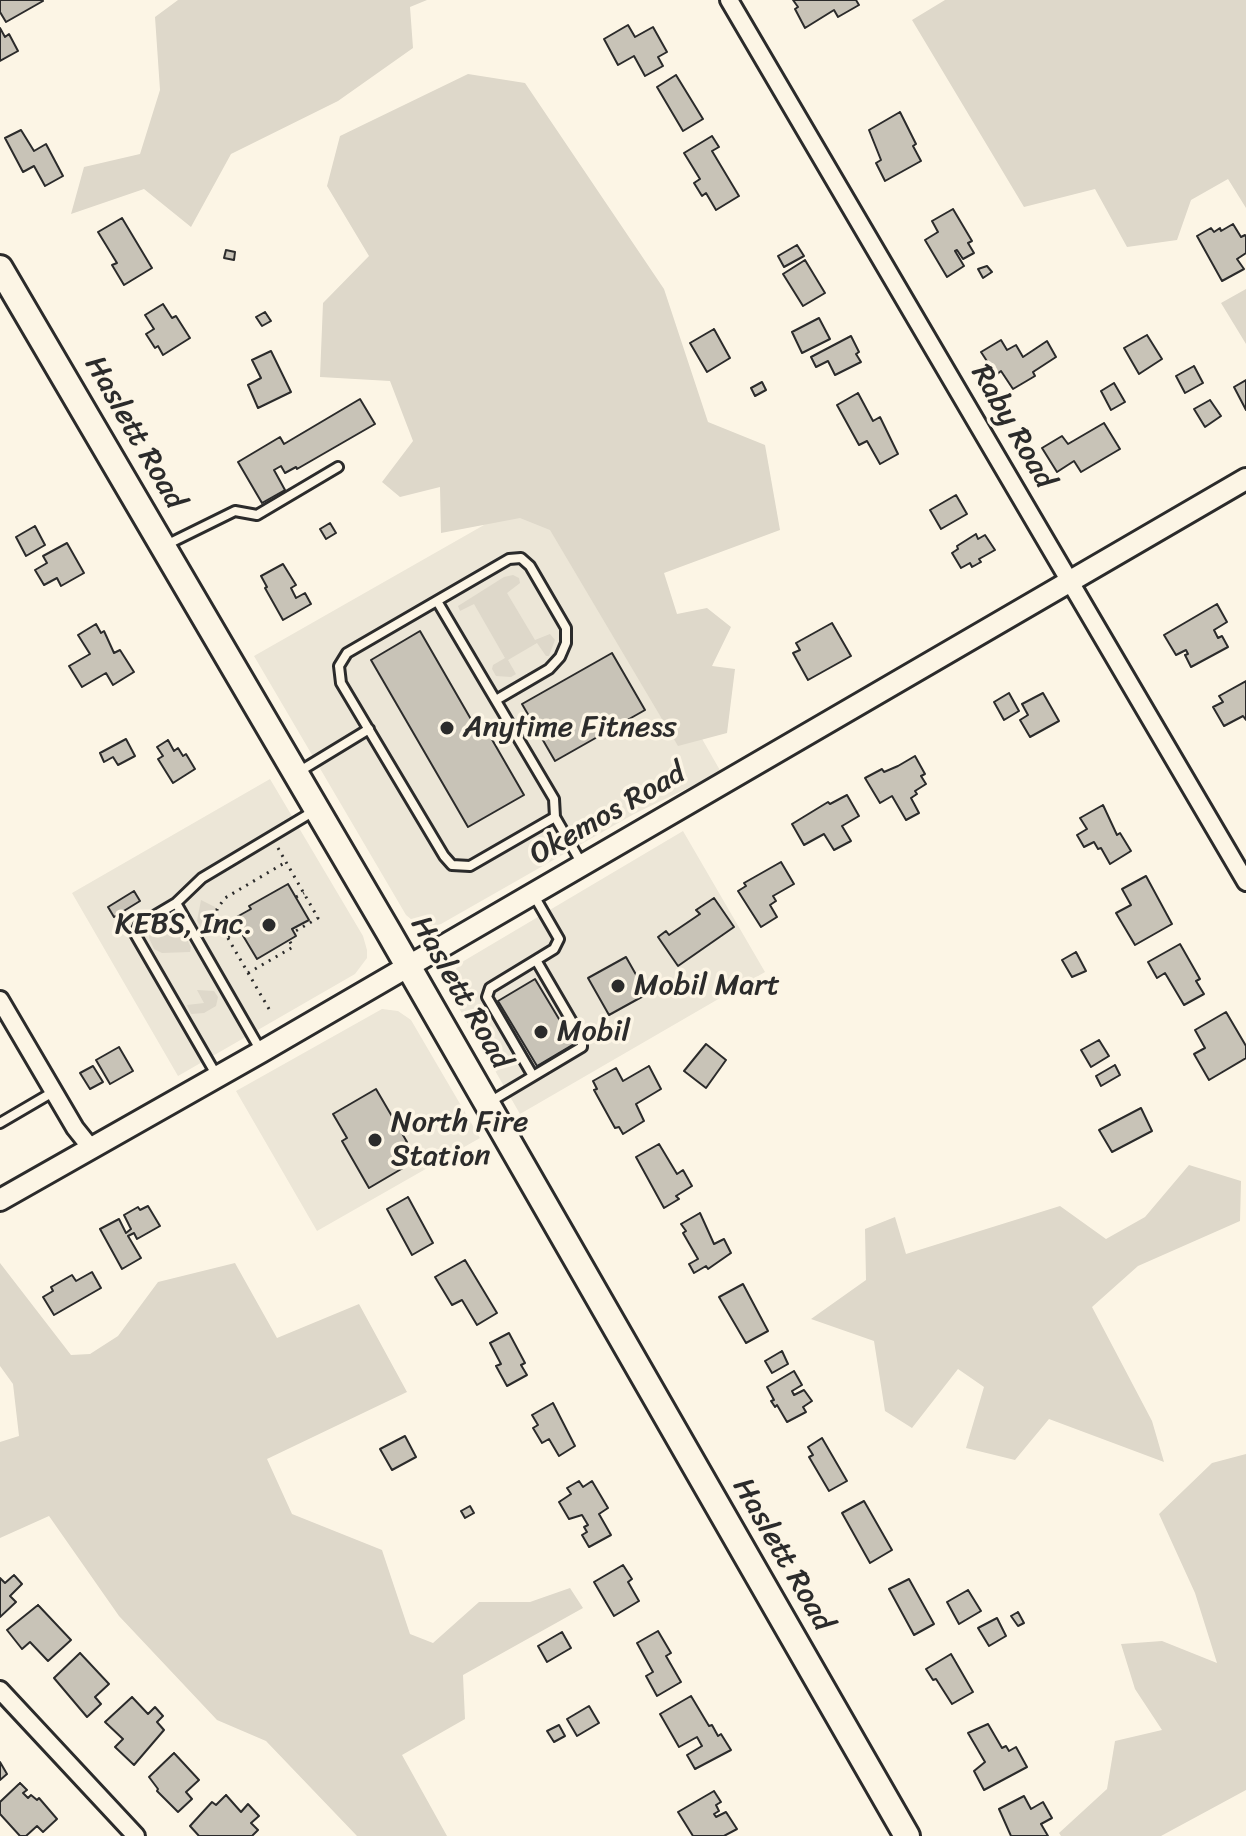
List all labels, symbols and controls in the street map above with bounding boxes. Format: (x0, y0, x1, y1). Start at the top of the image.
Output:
street label: Haslett Road (76, 350, 192, 516)
street label: Raby Road (962, 358, 1062, 496)
place label: Anytime Fitness (463, 710, 676, 746)
marker: Anytime Fitness (438, 719, 456, 737)
street label: Okemos Road (524, 756, 692, 874)
place label: KEBS, Inc. (115, 907, 253, 943)
street label: Haslett Road (402, 910, 518, 1076)
marker: KEBS, Inc. (260, 916, 278, 934)
place label: Mobil Mart (634, 968, 780, 1004)
marker: Mobil Mart (609, 977, 627, 995)
place label: Mobil (557, 1014, 630, 1050)
marker: Mobil (532, 1023, 550, 1041)
place label: North Fire Station (391, 1105, 528, 1176)
marker: North Fire Station (366, 1131, 384, 1149)
street label: Haslett Road (724, 1472, 840, 1638)

